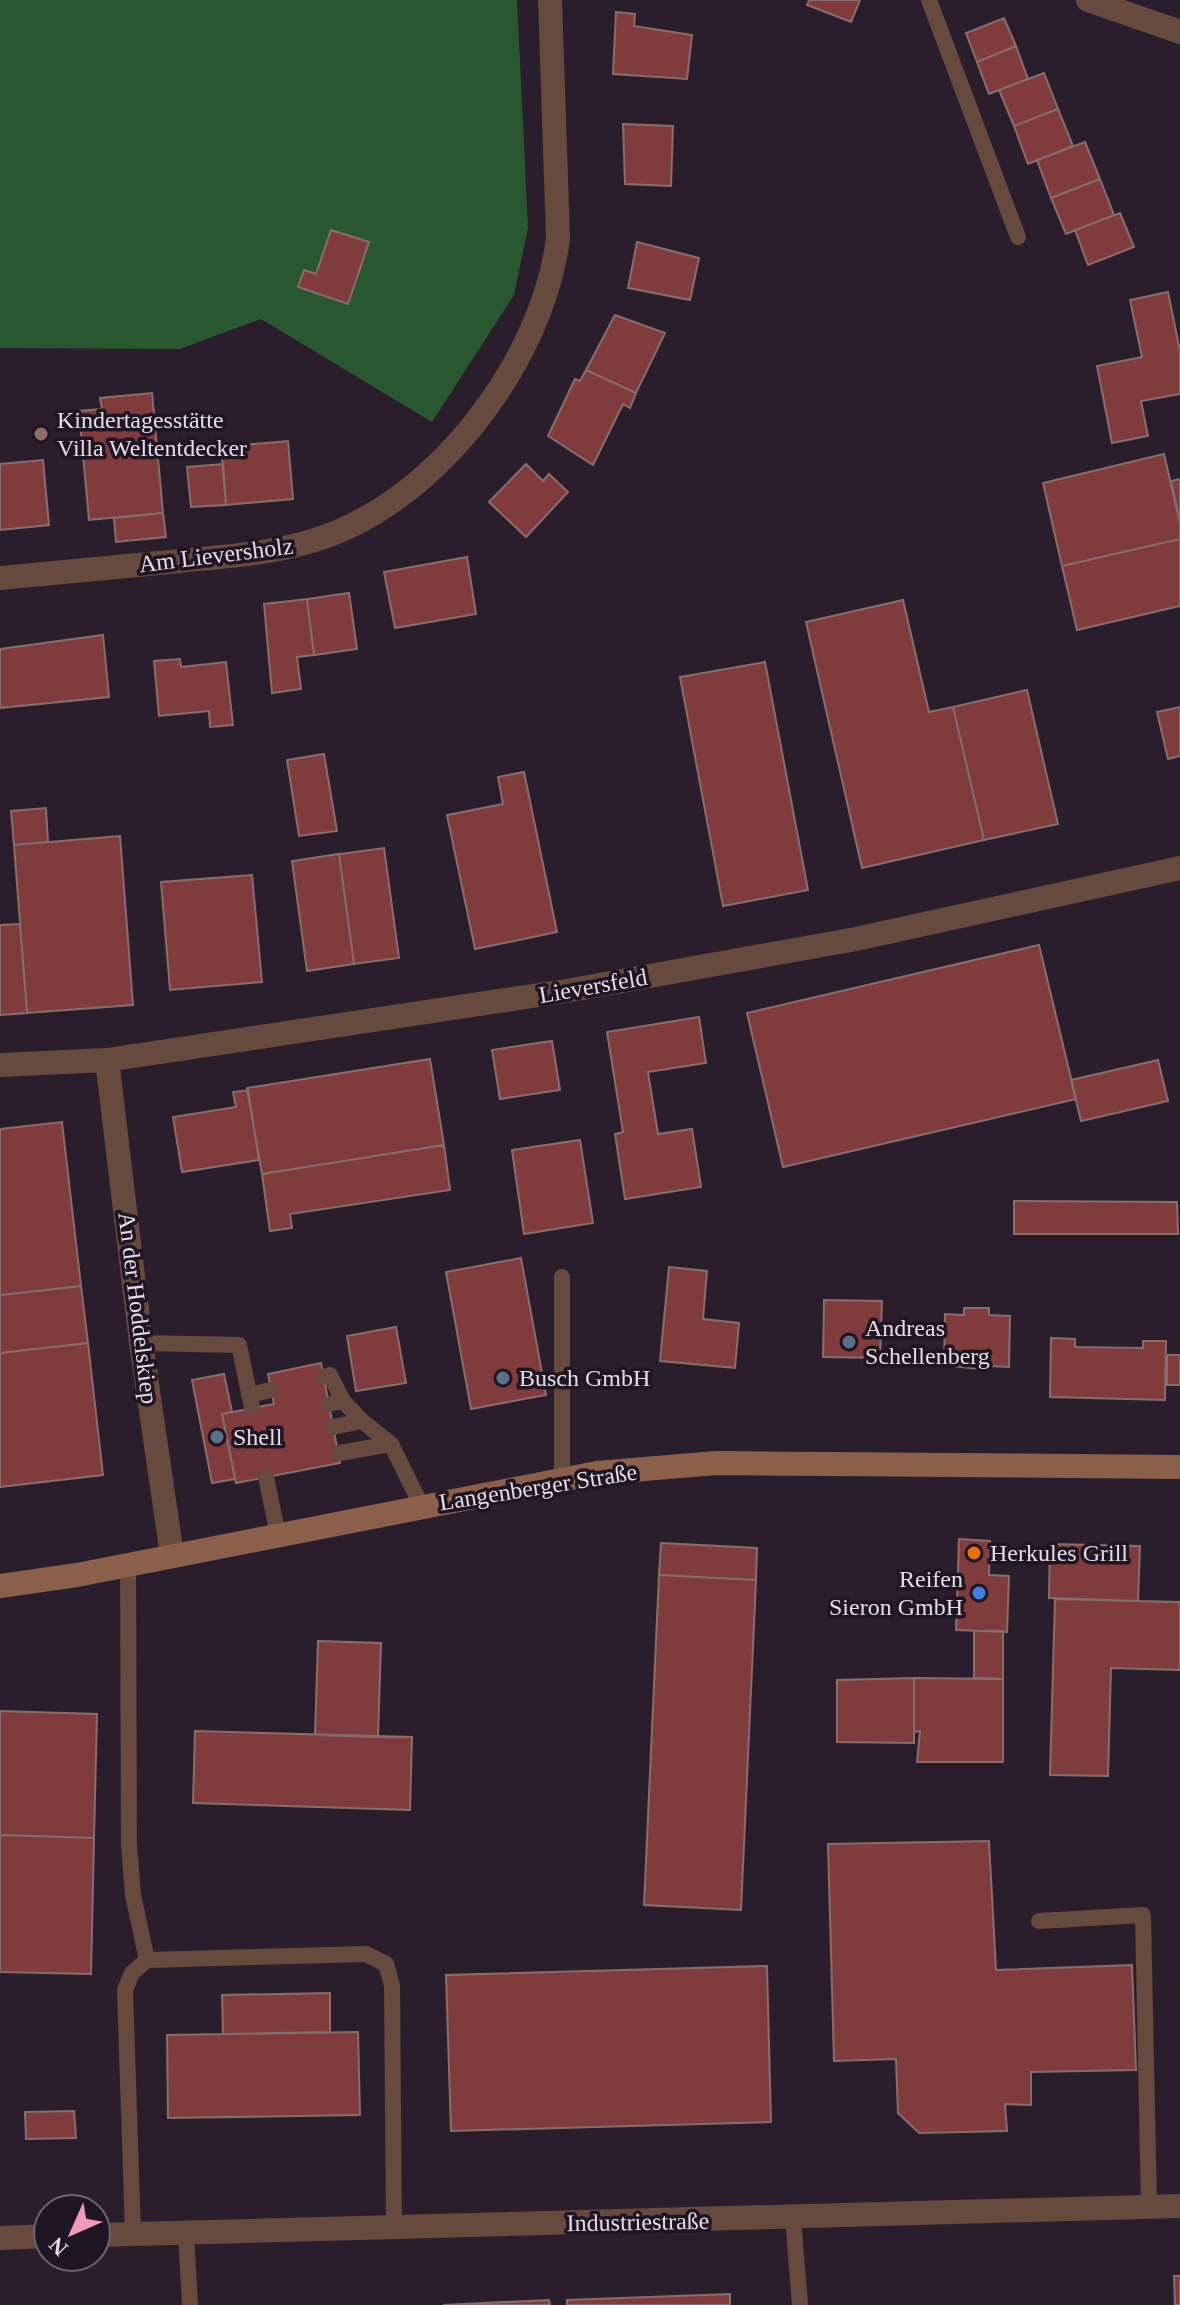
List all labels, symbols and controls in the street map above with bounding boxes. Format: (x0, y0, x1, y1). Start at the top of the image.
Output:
place label: Kindertagesstätte Villa Weltentdecker (57, 407, 247, 461)
marker: Kindertagesstätte Villa Weltentdecker (32, 425, 50, 443)
street label: Am Lieversholz (137, 533, 295, 577)
street label: Lieversfeld (537, 964, 649, 1008)
street label: An der Hoddelskiep (113, 1210, 163, 1406)
place label: Andreas Schellenberg (865, 1315, 990, 1369)
marker: Andreas Schellenberg (840, 1333, 858, 1351)
place label: Busch GmbH (519, 1365, 650, 1391)
marker: Busch GmbH (494, 1369, 512, 1387)
place label: Shell (233, 1424, 283, 1450)
marker: Shell (208, 1428, 226, 1446)
street label: Langenberger Straße (437, 1459, 639, 1515)
place label: Herkules Grill (990, 1540, 1128, 1566)
marker: Herkules Grill (965, 1544, 983, 1562)
place label: Reifen Sieron GmbH (829, 1566, 963, 1620)
marker: Reifen Sieron GmbH (970, 1584, 988, 1602)
north arrow (32, 2193, 112, 2273)
street label: Industriestraße (566, 2208, 710, 2236)
text: N (44, 2232, 73, 2261)

